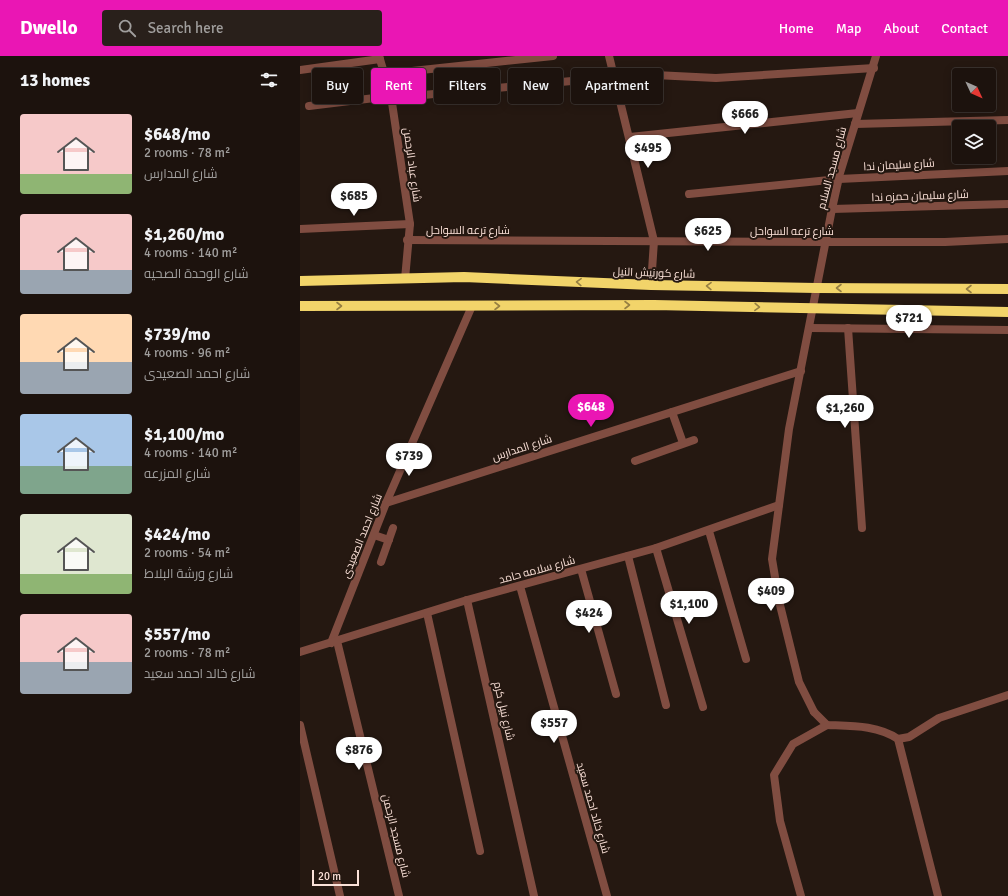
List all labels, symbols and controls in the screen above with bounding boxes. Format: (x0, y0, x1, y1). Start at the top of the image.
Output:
search box (102, 10, 382, 46)
text: Dwello (20, 16, 78, 40)
icon: search (116, 17, 138, 39)
text: Search here (148, 19, 223, 37)
text: Home (779, 20, 814, 37)
text: Map (836, 20, 861, 37)
text: About (883, 20, 919, 37)
text: Contact (941, 20, 988, 37)
chip: Buy (312, 68, 363, 104)
chip: Rent (371, 68, 426, 104)
chip: Filters (434, 68, 500, 104)
chip: New (508, 68, 563, 104)
chip: Apartment (571, 68, 663, 104)
north arrow (952, 68, 996, 112)
map controls (952, 68, 996, 164)
icon: filters (258, 69, 280, 91)
text: 13 homes (20, 70, 90, 91)
pin: $666 (721, 101, 769, 135)
text: $666 (731, 106, 759, 122)
button: layers (952, 120, 996, 164)
text: $648/mo (144, 124, 210, 145)
street label: شارع مسجد السلام (815, 125, 850, 211)
street label: شارع عباد الرحمن (399, 127, 424, 203)
icon: home (52, 130, 100, 178)
pin: $495 (624, 135, 672, 169)
text: $495 (634, 140, 662, 156)
text: 2 rooms · 78 m² (144, 145, 230, 161)
street label: شارع سليمان ندا (863, 157, 935, 174)
text: شارع المدارس (144, 166, 218, 182)
pin: $685 (330, 183, 378, 217)
text: $685 (340, 188, 368, 204)
street label: شارع سليمان حمزه ندا (871, 188, 969, 205)
pin: $625 (684, 218, 732, 252)
text: $625 (694, 223, 722, 239)
text: $1,260/mo (144, 224, 224, 245)
street label: شارع ترعه السواحل (426, 224, 510, 238)
street label: شارع ترعه السواحل (750, 225, 834, 239)
icon: home (52, 230, 100, 278)
text: 4 rooms · 140 m² (144, 245, 237, 261)
street label: شارع كورنيش النيل (613, 265, 695, 282)
text: شارع الوحدة الصحيه (144, 266, 249, 282)
one-way arrow (576, 278, 582, 287)
one-way arrow (706, 282, 712, 290)
one-way arrow (836, 284, 842, 292)
one-way arrow (966, 285, 972, 293)
one-way arrow (624, 301, 630, 309)
one-way arrow (336, 302, 342, 310)
one-way arrow (494, 302, 500, 310)
one-way arrow (754, 303, 760, 312)
pin: $721 (885, 305, 933, 339)
text: $721 (895, 310, 923, 326)
text: $739/mo (144, 324, 210, 345)
icon: home (52, 330, 100, 378)
text: 4 rooms · 96 m² (144, 345, 230, 361)
text: شارع احمد الصعيدى (144, 366, 250, 382)
pin: $648 (567, 394, 615, 428)
pin: $1,260 (812, 395, 878, 429)
text: $648 (577, 399, 605, 415)
text: $1,260 (826, 400, 864, 416)
text: $1,100/mo (144, 424, 224, 445)
icon: home (52, 430, 100, 478)
street label: شارع المدارس (490, 432, 554, 465)
pin: $739 (385, 443, 433, 477)
text: 4 rooms · 140 m² (144, 445, 237, 461)
text: $739 (395, 448, 423, 464)
text: شارع المزرعه (144, 466, 210, 482)
street label: شارع احمد الصعيدى (339, 492, 386, 580)
text: $424/mo (144, 524, 210, 545)
icon: home (52, 530, 100, 578)
text: 2 rooms · 54 m² (144, 545, 230, 561)
street label: شارع سلامه حامد (497, 554, 577, 587)
text: شارع ورشة البلاط (144, 566, 233, 582)
pin: $409 (747, 578, 795, 612)
text: $409 (757, 583, 785, 599)
pin: $1,100 (656, 591, 722, 625)
text: $1,100 (670, 596, 708, 612)
pin: $424 (565, 600, 613, 634)
text: $424 (575, 605, 603, 621)
text: $557/mo (144, 624, 210, 645)
icon: home (52, 630, 100, 678)
text: 2 rooms · 78 m² (144, 645, 230, 661)
text: شارع خالد احمد سعيد (144, 666, 256, 682)
street label: شارع نبيل كرم (490, 680, 517, 742)
pin: $557 (530, 710, 578, 744)
text: $557 (540, 715, 568, 731)
pin: $876 (335, 737, 383, 771)
text: $876 (345, 742, 373, 758)
street label: شارع خالد احمد سعيد (573, 761, 612, 855)
street label: شارع مسجد الرحمن (378, 793, 413, 879)
scale bar (312, 868, 359, 887)
text: 20 m (318, 870, 341, 883)

